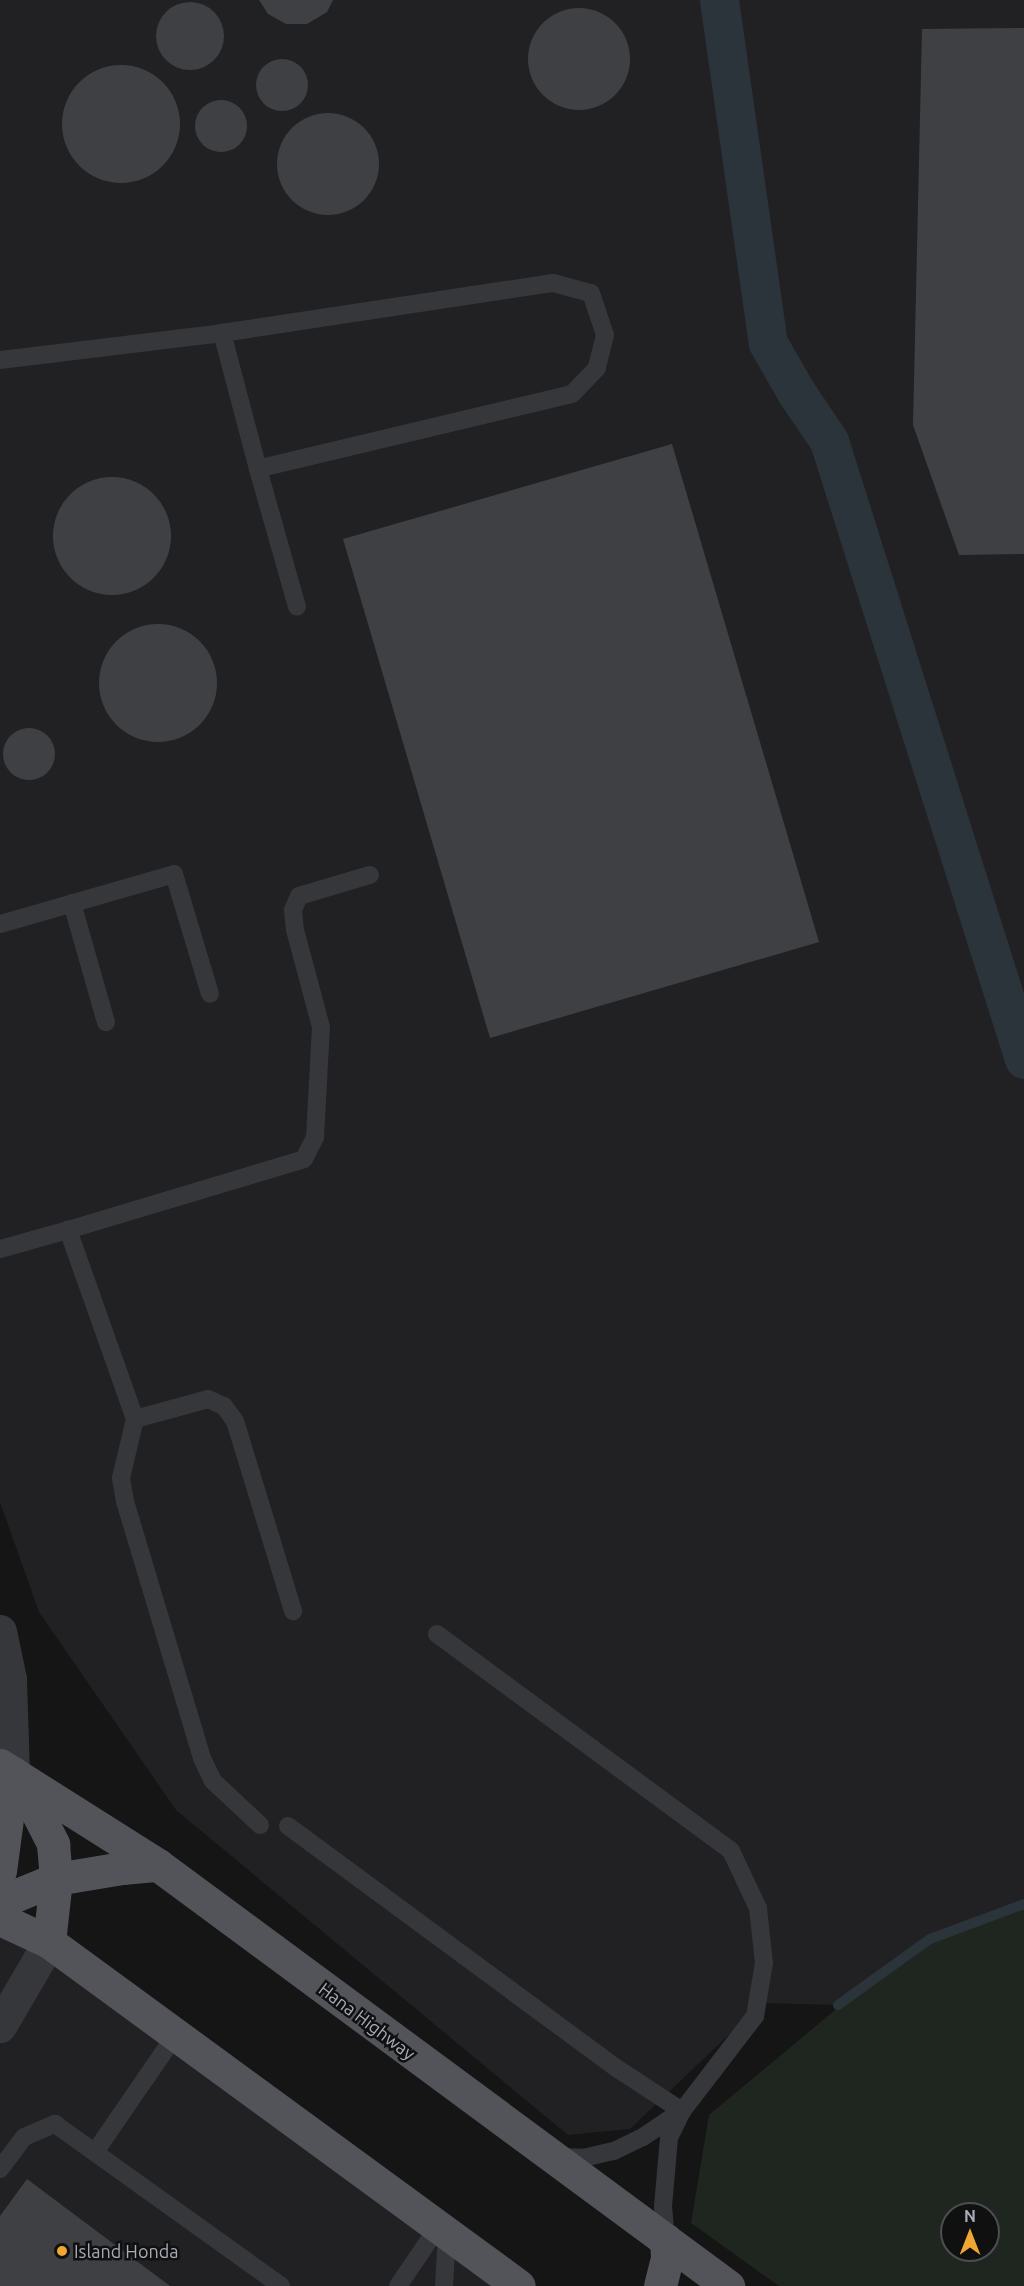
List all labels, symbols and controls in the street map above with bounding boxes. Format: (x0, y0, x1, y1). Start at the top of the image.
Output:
street label: Hana Highway (315, 1978, 419, 2064)
north arrow (940, 2202, 1000, 2262)
text: N (964, 2207, 976, 2225)
place label: Island Honda (74, 2240, 178, 2262)
marker: Island Honda (55, 2244, 69, 2258)

